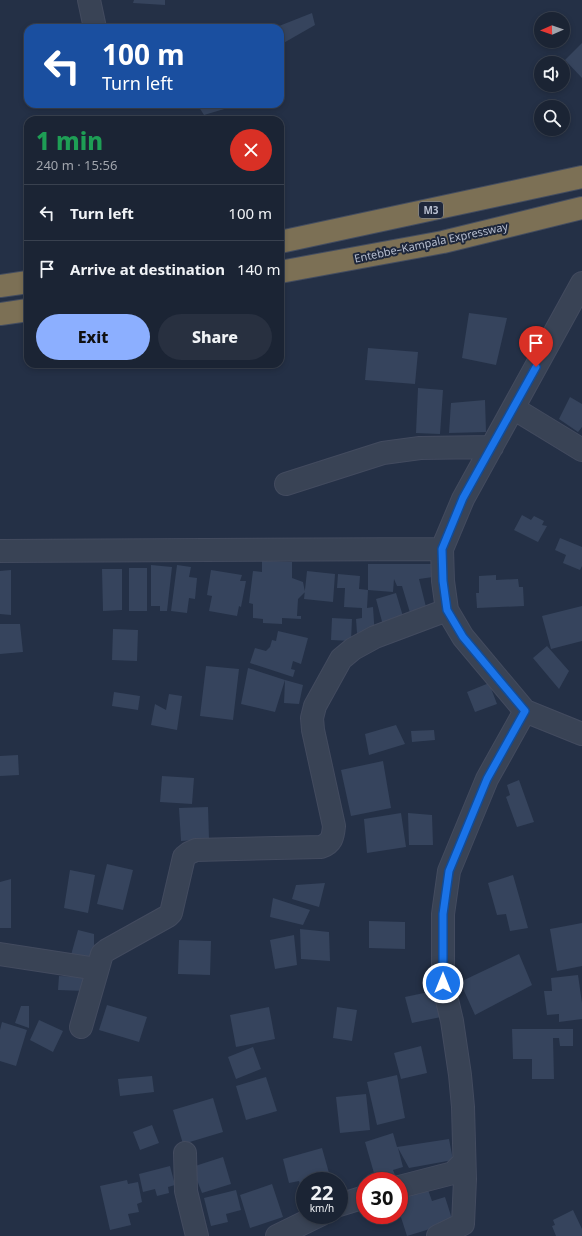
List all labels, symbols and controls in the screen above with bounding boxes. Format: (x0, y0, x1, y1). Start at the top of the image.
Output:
north arrow (534, 12, 570, 48)
map controls (534, 12, 570, 136)
text: 100 m (102, 35, 185, 73)
icon: left (36, 40, 88, 92)
button: sound (534, 56, 570, 92)
text: Turn left (102, 71, 173, 95)
button: search (534, 100, 570, 136)
text: 1 min (36, 124, 103, 157)
button: close (230, 129, 272, 171)
text: 240 m · 15:56 (36, 156, 117, 174)
icon: left (36, 202, 58, 224)
road number: M3 (419, 202, 443, 218)
text: Turn left (70, 203, 134, 223)
text: 100 m (228, 203, 272, 223)
street label: Entebbe–Kampala Expressway (353, 218, 510, 266)
icon: arrive (36, 258, 58, 280)
text: Arrive at destination (70, 259, 225, 279)
text: 140 m (237, 259, 281, 279)
button: Exit (36, 314, 150, 360)
button: Share (158, 314, 272, 360)
pin (519, 326, 553, 367)
icon: arrive (525, 332, 547, 354)
position arrow (422, 962, 464, 1004)
speed limit sign: 30 (356, 1172, 408, 1224)
text: 22 (311, 1179, 333, 1206)
text: km/h (310, 1201, 334, 1215)

